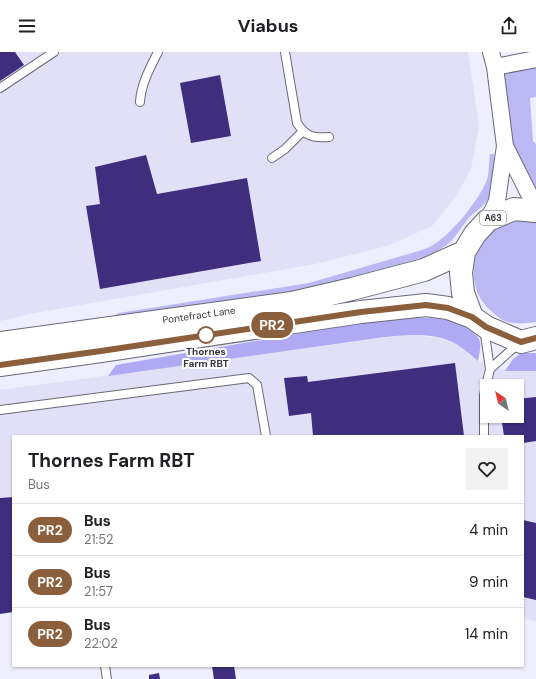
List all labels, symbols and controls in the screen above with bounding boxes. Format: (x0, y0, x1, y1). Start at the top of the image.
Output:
text: Viabus (238, 14, 298, 38)
icon: menu (16, 15, 38, 37)
icon: share (498, 15, 520, 37)
road number: A63 (480, 211, 506, 225)
street label: Pontefract Lane (162, 303, 237, 327)
line badge: PR2 (249, 312, 295, 338)
text: PR2 (259, 316, 285, 334)
marker: Thornes Farm RBT (197, 326, 215, 344)
place label: Thornes Farm RBT (183, 345, 229, 370)
north arrow (480, 379, 524, 423)
map controls (480, 379, 524, 423)
text: Thornes Farm RBT (28, 448, 195, 473)
button: heart (466, 448, 508, 490)
text: Bus (28, 476, 50, 493)
text: Bus (84, 511, 111, 531)
text: 4 min (469, 520, 508, 540)
text: PR2 (37, 521, 63, 539)
text: 21:52 (84, 531, 113, 548)
text: Bus (84, 563, 111, 583)
text: 9 min (469, 572, 508, 592)
text: PR2 (37, 573, 63, 591)
text: 21:57 (84, 583, 113, 600)
text: Bus (84, 615, 111, 635)
text: 14 min (465, 624, 508, 644)
text: PR2 (37, 625, 63, 643)
text: 22:02 (84, 635, 118, 652)

